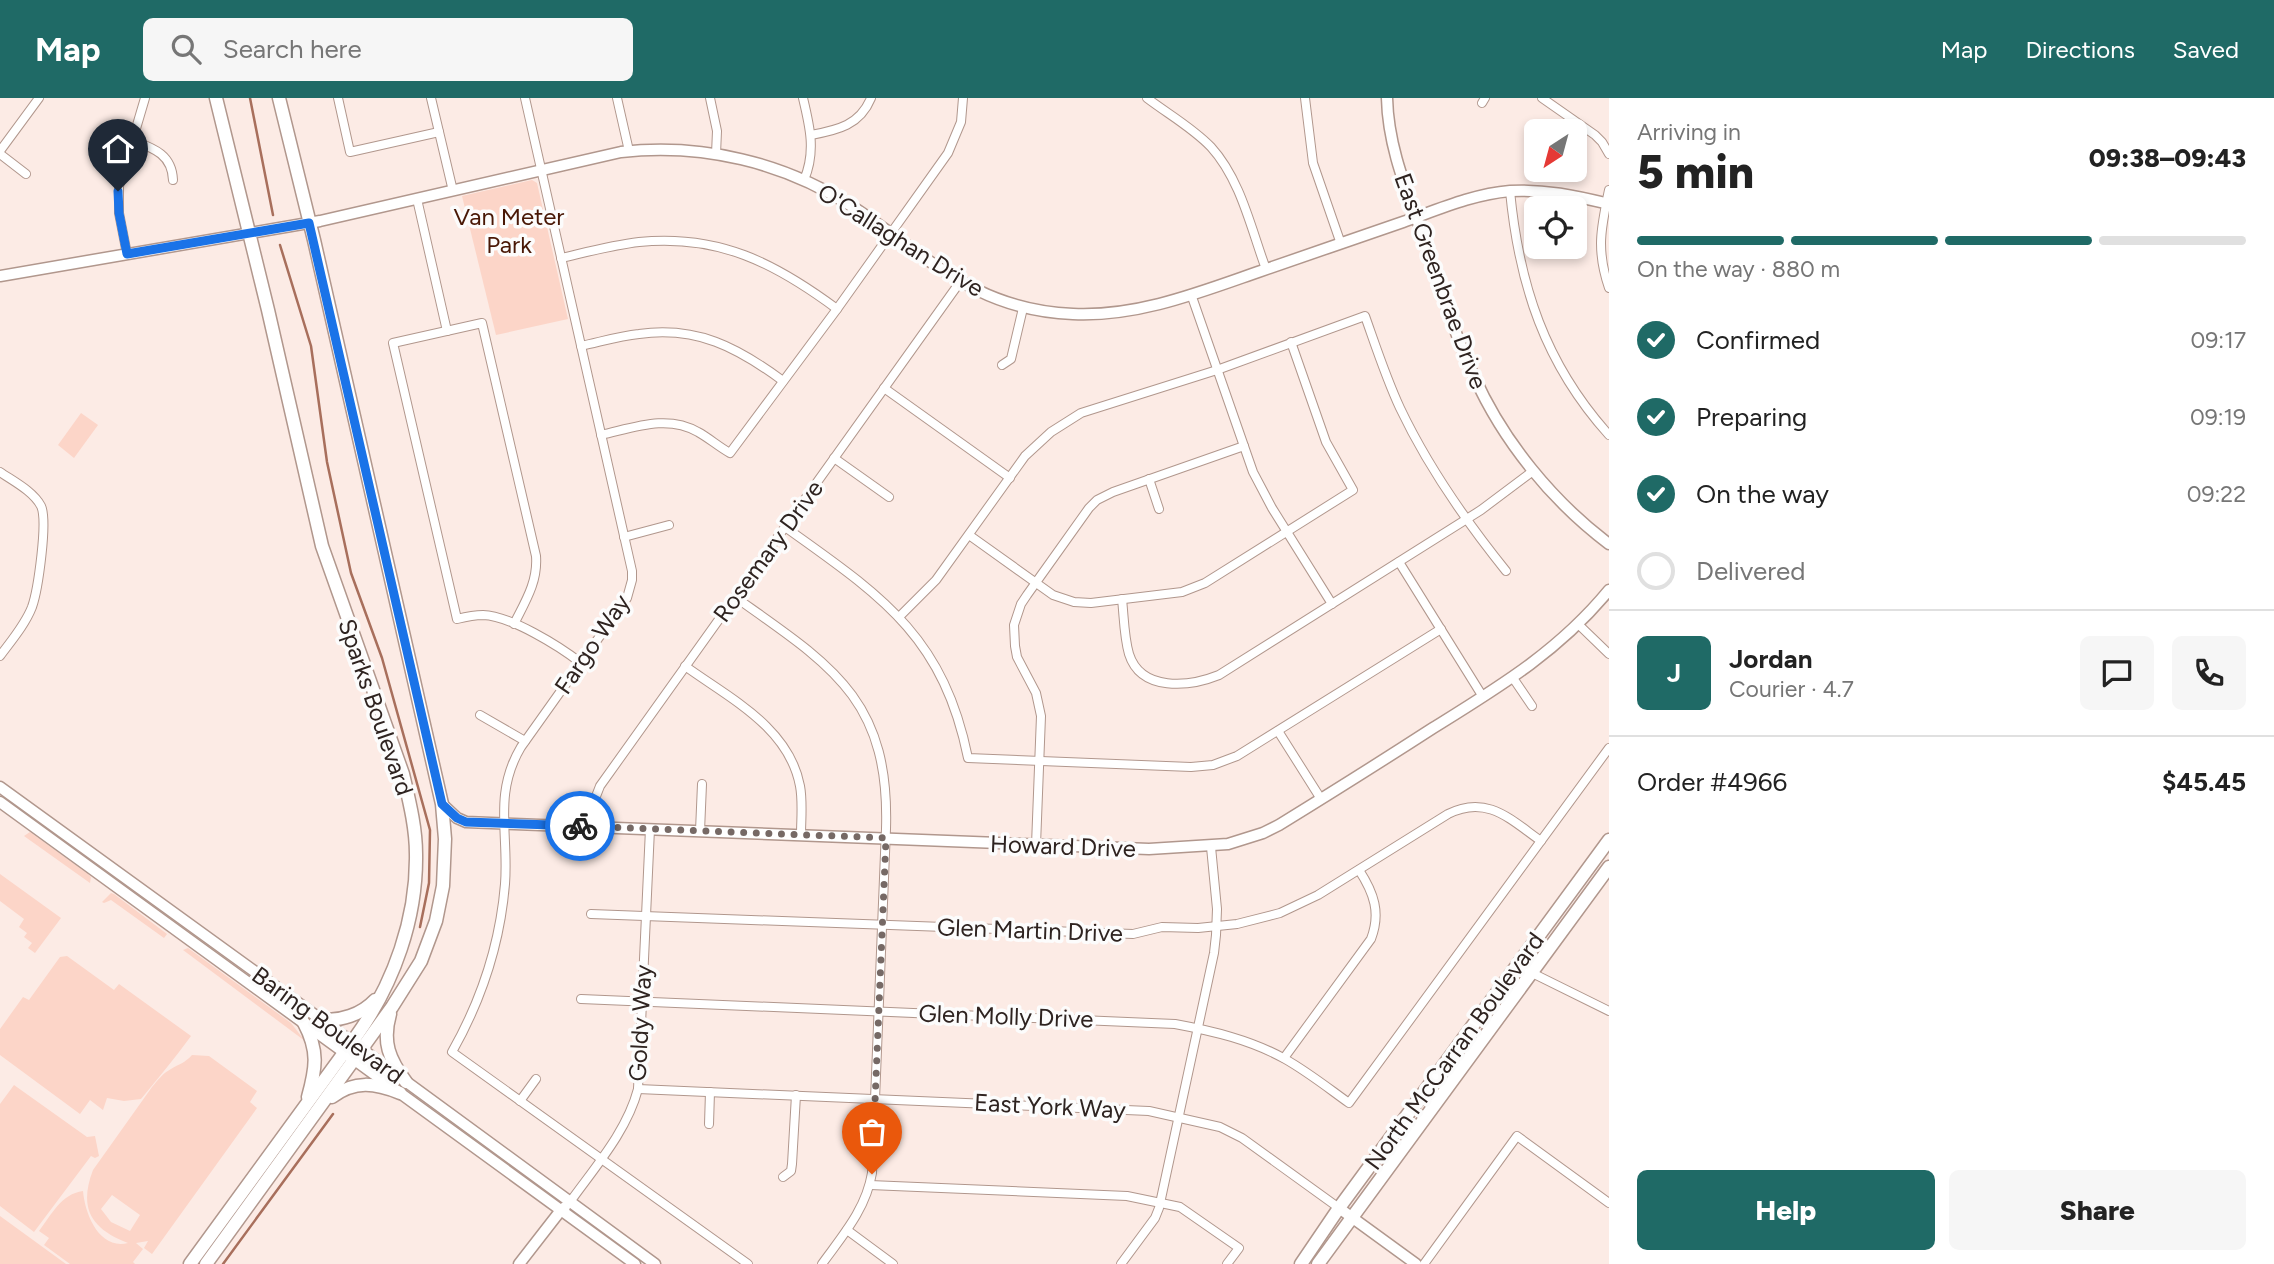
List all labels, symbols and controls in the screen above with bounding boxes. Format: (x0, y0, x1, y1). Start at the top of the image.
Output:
search box (143, 18, 633, 81)
text: Map (35, 30, 101, 69)
icon: search (167, 30, 205, 68)
text: Search here (223, 33, 362, 65)
text: Map (1941, 35, 1987, 64)
text: Directions (2025, 35, 2135, 64)
text: Saved (2173, 35, 2239, 64)
text: Arriving in (1637, 118, 1741, 146)
pin (88, 119, 148, 191)
north arrow (1524, 119, 1587, 182)
map controls (1524, 119, 1587, 259)
icon: home (99, 130, 137, 168)
text: 09:38–09:43 (2089, 142, 2246, 174)
text: 5 min (1637, 144, 1754, 200)
street label: East Greenbrae Drive (1388, 169, 1494, 393)
street label: O'Callaghan Drive (813, 177, 989, 303)
button: locate (1524, 196, 1587, 259)
park label: Van Meter Park (454, 202, 564, 259)
text: On the way · 880 m (1637, 255, 1840, 283)
icon: check (1637, 321, 1675, 359)
text: Confirmed (1696, 324, 1820, 356)
text: 09:17 (2191, 326, 2246, 354)
icon: check (1637, 398, 1675, 436)
text: Preparing (1696, 401, 1807, 433)
text: 09:19 (2190, 403, 2246, 431)
street label: Rosemary Drive (707, 474, 829, 628)
icon: check (1637, 475, 1675, 513)
text: On the way (1696, 478, 1829, 510)
text: 09:22 (2187, 480, 2246, 508)
text: Delivered (1696, 555, 1805, 587)
street label: Fargo Way (548, 588, 636, 699)
street label: Sparks Boulevard (332, 615, 420, 799)
button: chat (2080, 636, 2154, 710)
button: phone (2172, 636, 2246, 710)
text: Jordan (1729, 643, 1812, 675)
text: J (1667, 657, 1681, 689)
text: Courier · 4.7 (1729, 675, 1854, 703)
text: Order #4966 (1637, 766, 1787, 798)
text: $45.45 (2162, 766, 2246, 798)
courier (545, 791, 615, 861)
icon: bike (561, 807, 599, 845)
street label: Howard Drive (990, 829, 1136, 863)
street label: Glen Martin Drive (937, 912, 1123, 948)
street label: North McCarran Boulevard (1358, 927, 1550, 1175)
street label: Baring Boulevard (246, 960, 410, 1090)
street label: Goldy Way (622, 964, 658, 1082)
street label: Glen Molly Drive (918, 998, 1094, 1034)
street label: East York Way (973, 1088, 1127, 1124)
pin (842, 1102, 902, 1174)
icon: bag (853, 1113, 891, 1151)
button: Help (1637, 1170, 1935, 1250)
button: Share (1949, 1170, 2246, 1250)

